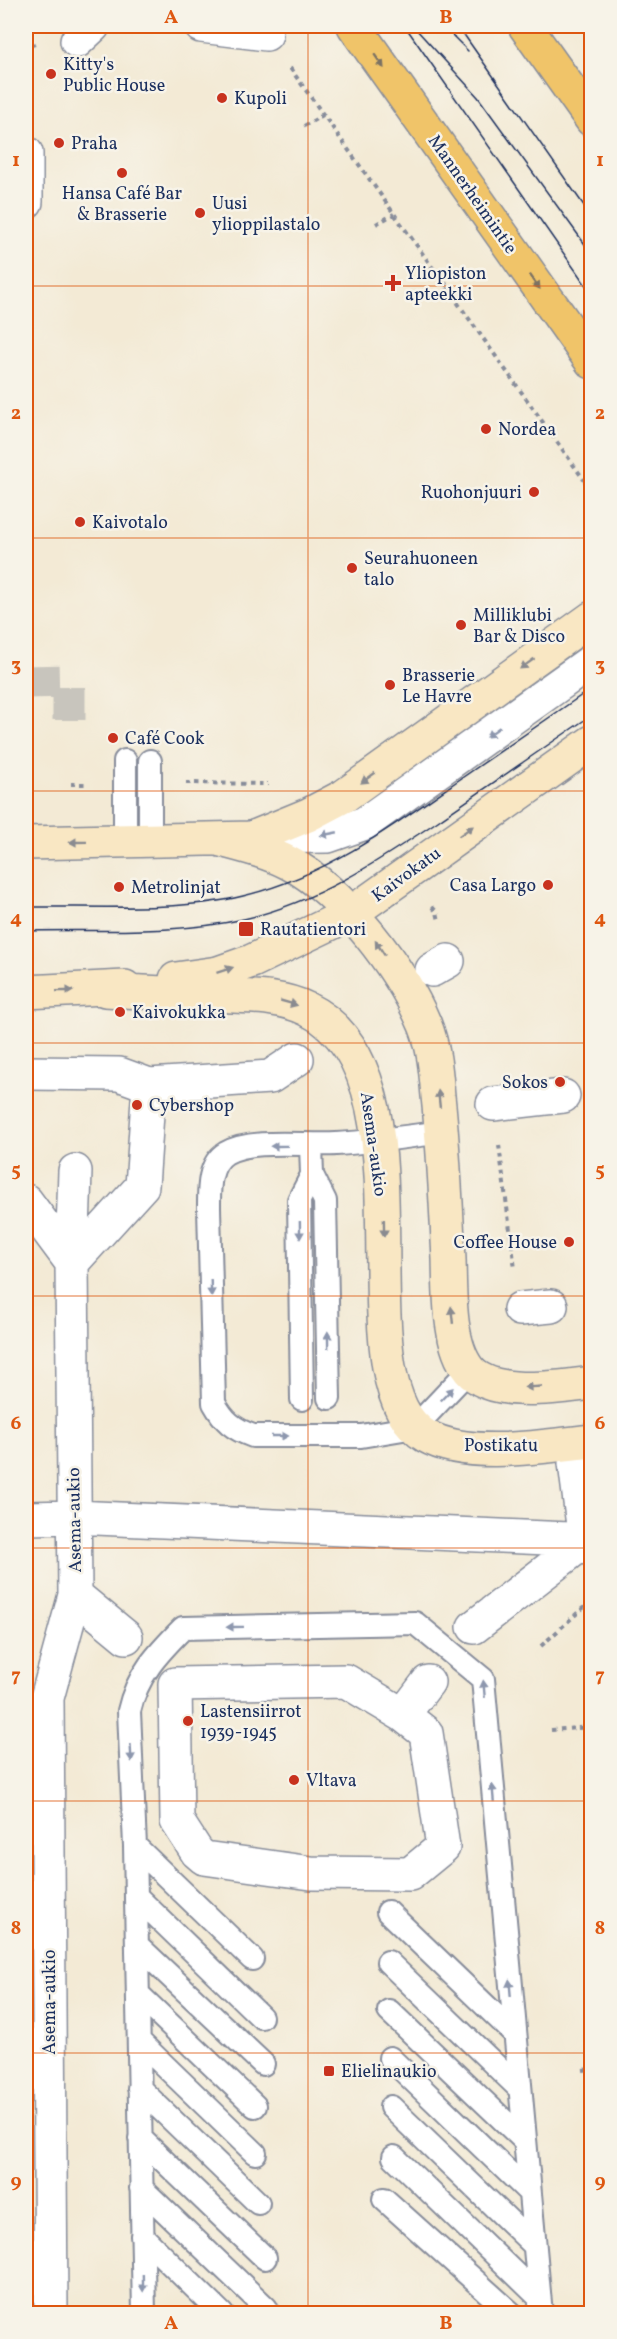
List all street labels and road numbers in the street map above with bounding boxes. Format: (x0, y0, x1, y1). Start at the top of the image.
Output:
street label: Mannerheimintie (421, 130, 522, 260)
street label: Kaivokatu (367, 842, 447, 909)
street label: Asema-aukio (353, 1090, 392, 1198)
street label: Postikatu (464, 1434, 538, 1459)
street label: Asema-aukio (62, 1467, 89, 1573)
street label: Asema-aukio (38, 1949, 63, 2055)

